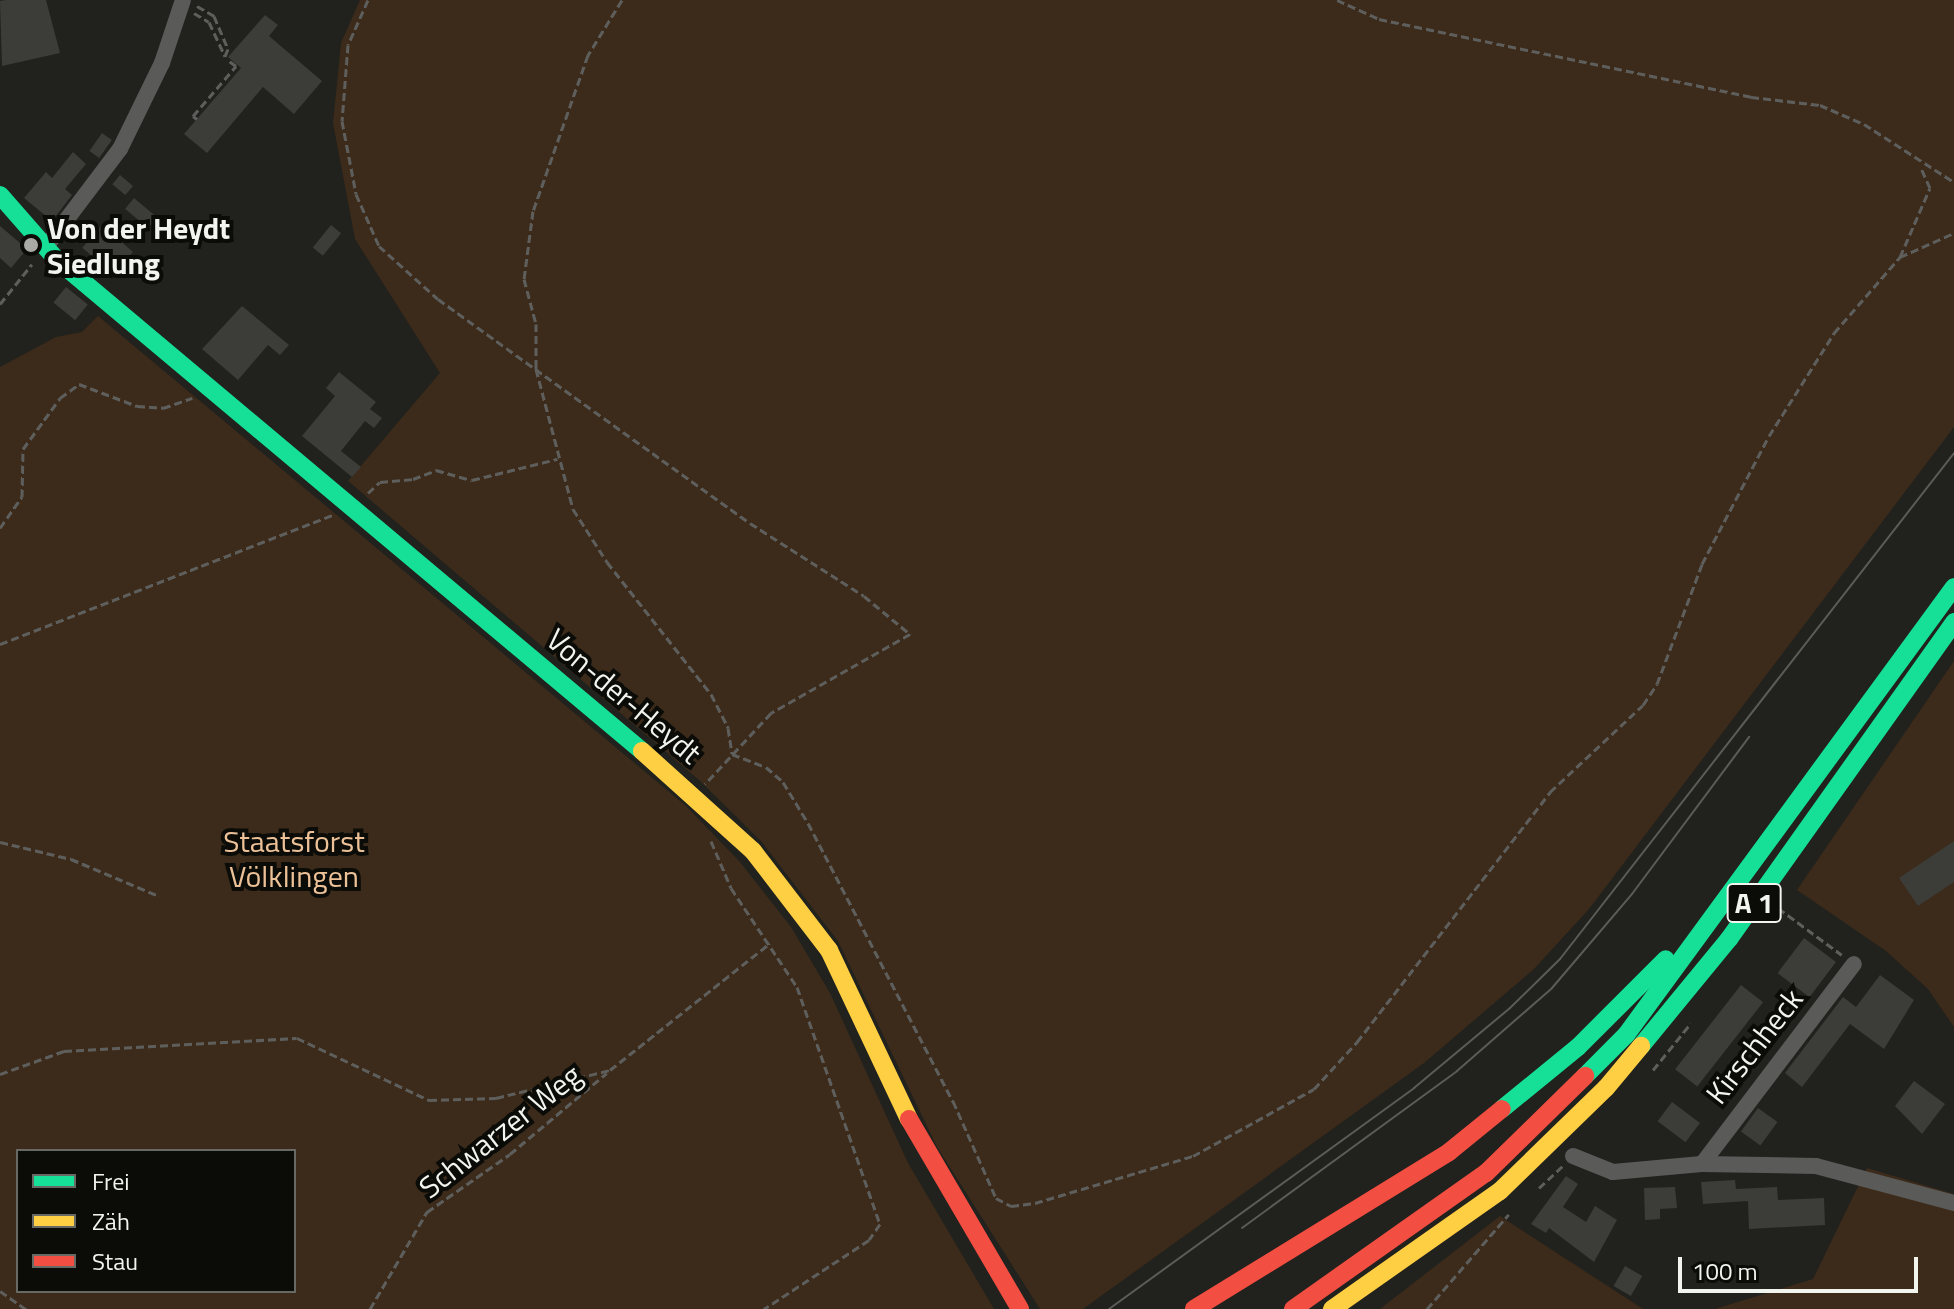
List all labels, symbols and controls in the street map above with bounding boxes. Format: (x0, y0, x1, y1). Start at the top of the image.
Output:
place label: Von der Heydt Siedlung (47, 210, 230, 280)
marker: Von der Heydt Siedlung (22, 236, 40, 254)
street label: Von-der-Heydt (540, 621, 708, 771)
park label: Staatsforst Völklingen (223, 823, 365, 894)
road number: A 1 (1726, 879, 1782, 927)
street label: Kirschheck (1698, 981, 1810, 1111)
street label: Schwarzer Weg (412, 1057, 588, 1205)
legend (16, 1149, 296, 1293)
text: Frei (92, 1163, 130, 1199)
text: Zäh (92, 1203, 130, 1239)
scale bar (1682, 1241, 1922, 1291)
text: Stau (92, 1243, 138, 1279)
text: 100 m (1692, 1253, 1758, 1289)

